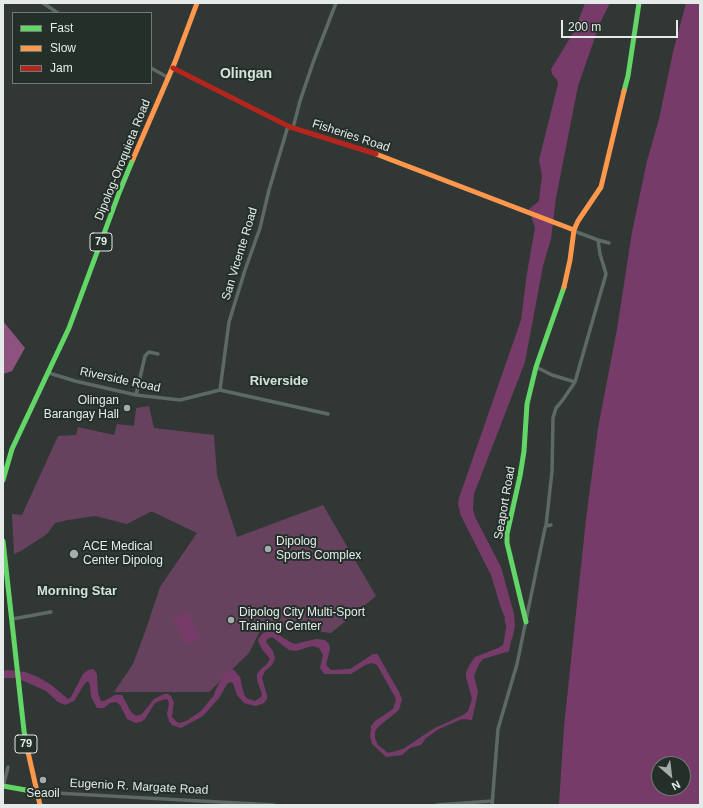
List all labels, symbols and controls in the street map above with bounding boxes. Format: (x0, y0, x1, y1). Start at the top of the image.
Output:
legend (12, 12, 152, 84)
scale bar (563, 12, 680, 38)
text: 200 m (568, 20, 601, 34)
text: Fast (50, 21, 73, 35)
text: Slow (50, 41, 76, 55)
text: Jam (50, 61, 73, 75)
district label: Olingan (220, 66, 272, 82)
street label: Dipolog-Oroquieta Road (92, 97, 154, 223)
street label: Fisheries Road (310, 117, 392, 155)
street label: San Vicente Road (219, 206, 261, 302)
road number: 79 (90, 233, 112, 251)
street label: Riverside Road (78, 364, 162, 396)
district label: Riverside (250, 373, 308, 389)
place label: Olingan Barangay Hall (44, 394, 119, 422)
marker: Olingan Barangay Hall (122, 403, 132, 413)
street label: Seaport Road (491, 465, 519, 541)
place label: Dipolog Sports Complex (276, 535, 361, 563)
place label: ACE Medical Center Dipolog (83, 540, 163, 568)
marker: Dipolog Sports Complex (263, 544, 273, 554)
marker: ACE Medical Center Dipolog (68, 548, 80, 560)
district label: Morning Star (37, 583, 117, 599)
place label: Dipolog City Multi-Sport Training Center (239, 606, 365, 634)
marker: Dipolog City Multi-Sport Training Center (226, 615, 236, 625)
road number: 79 (15, 735, 37, 753)
north arrow (651, 756, 691, 796)
marker: Seaoil (38, 775, 48, 785)
street label: Eugenio R. Margate Road (69, 776, 209, 798)
text: N (670, 779, 682, 793)
place label: Seaoil (26, 787, 60, 801)

